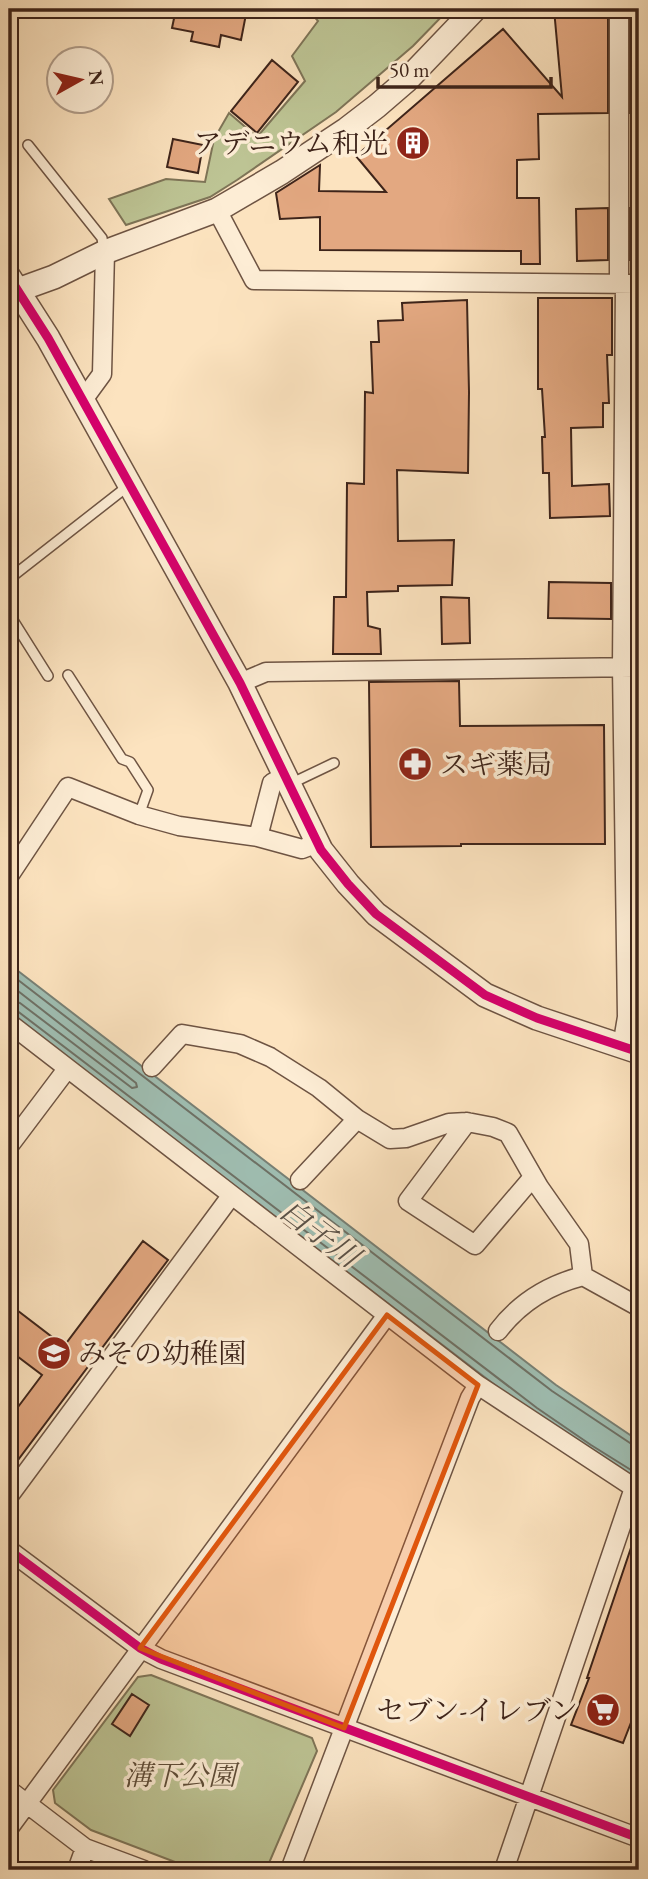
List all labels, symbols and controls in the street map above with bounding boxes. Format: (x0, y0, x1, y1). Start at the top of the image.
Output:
north arrow (46, 46, 116, 116)
scale bar (378, 46, 552, 90)
text: 50 m (389, 56, 430, 83)
text: N (83, 68, 110, 88)
building icon: アデニウム和光 (394, 124, 432, 162)
place label: アデニウム和光 (193, 125, 388, 161)
pharmacy icon: スギ薬局 (396, 745, 434, 783)
place label: スギ薬局 (440, 746, 552, 782)
water label: 白子川 (272, 1190, 370, 1277)
school or university icon: みその幼稚園 (35, 1334, 73, 1372)
place label: みその幼稚園 (78, 1335, 246, 1371)
supermarket icon: セブン-イレブン (584, 1691, 622, 1729)
place label: セブン-イレブン (377, 1692, 578, 1728)
park label: 溝下公園 (124, 1757, 240, 1793)

